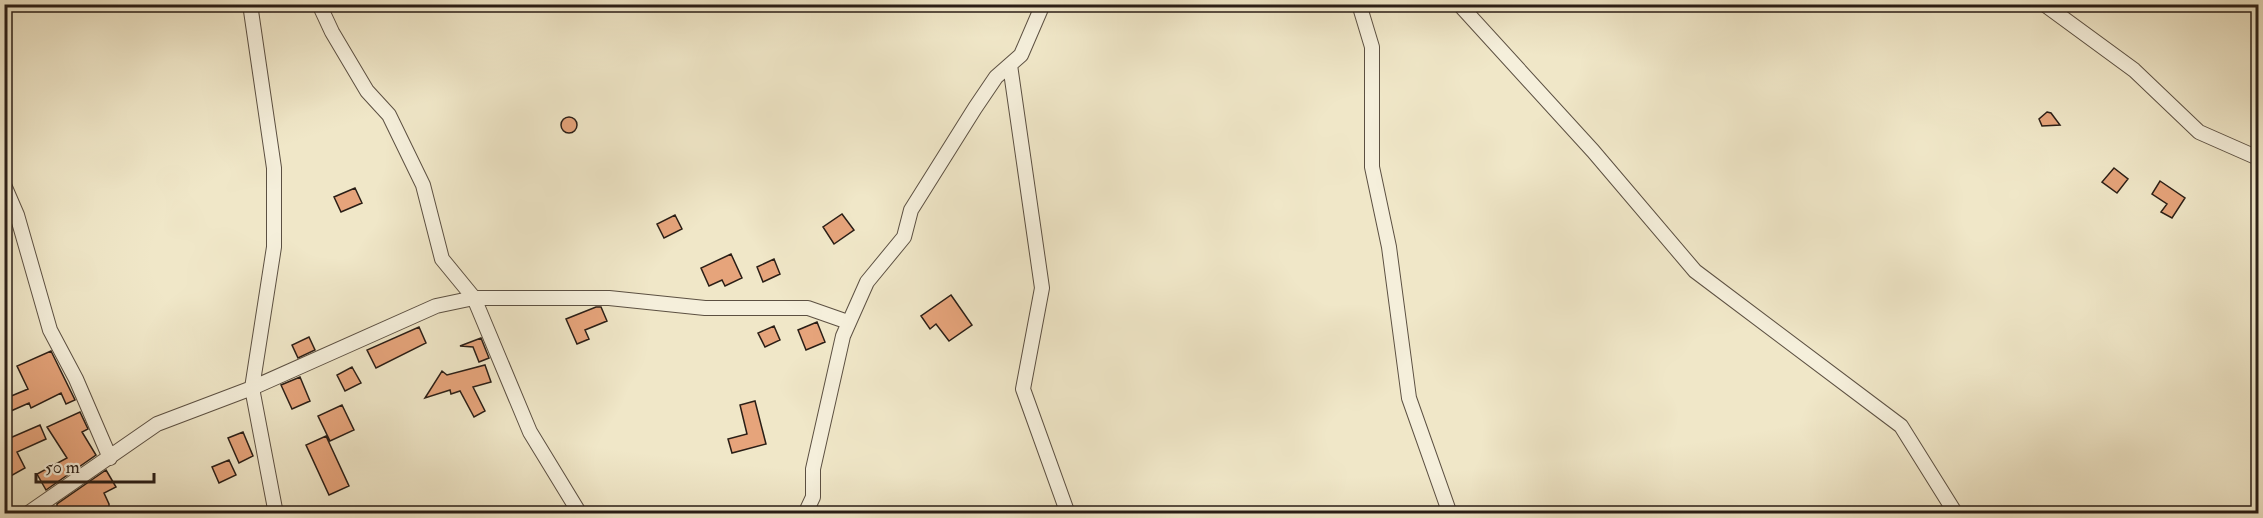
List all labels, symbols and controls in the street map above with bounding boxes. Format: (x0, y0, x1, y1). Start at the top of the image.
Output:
scale bar (36, 446, 154, 484)
text: 50 m (45, 456, 80, 479)

